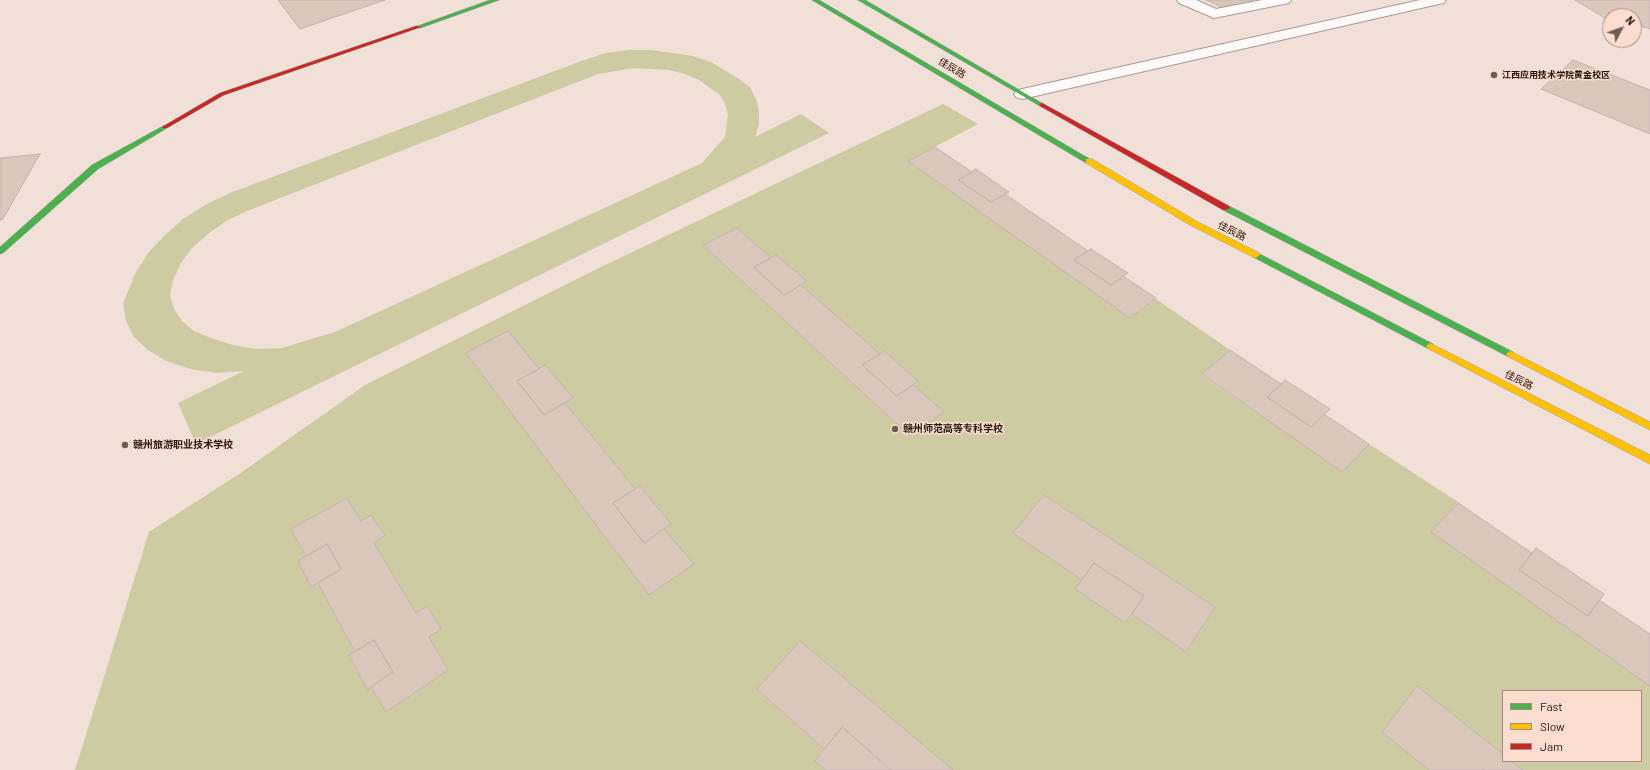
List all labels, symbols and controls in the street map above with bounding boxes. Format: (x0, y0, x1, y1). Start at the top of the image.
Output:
north arrow (1602, 8, 1642, 48)
text: N (1623, 13, 1638, 27)
street label: 佳辰路 (936, 55, 968, 81)
marker: 江西应用技术学院黄金校区 (1489, 70, 1499, 80)
place label: 江西应用技术学院黄金校区 (1502, 70, 1610, 80)
street label: 佳辰路 (1216, 219, 1248, 243)
street label: 佳辰路 (1503, 368, 1535, 392)
place label: 赣州师范高等专科学校 (903, 423, 1003, 435)
marker: 赣州师范高等专科学校 (890, 424, 900, 434)
place label: 赣州旅游职业技术学校 (133, 439, 233, 451)
marker: 赣州旅游职业技术学校 (120, 440, 130, 450)
legend (1502, 690, 1642, 762)
text: Fast (1540, 699, 1563, 713)
text: Slow (1540, 719, 1565, 733)
text: Jam (1540, 739, 1563, 753)

